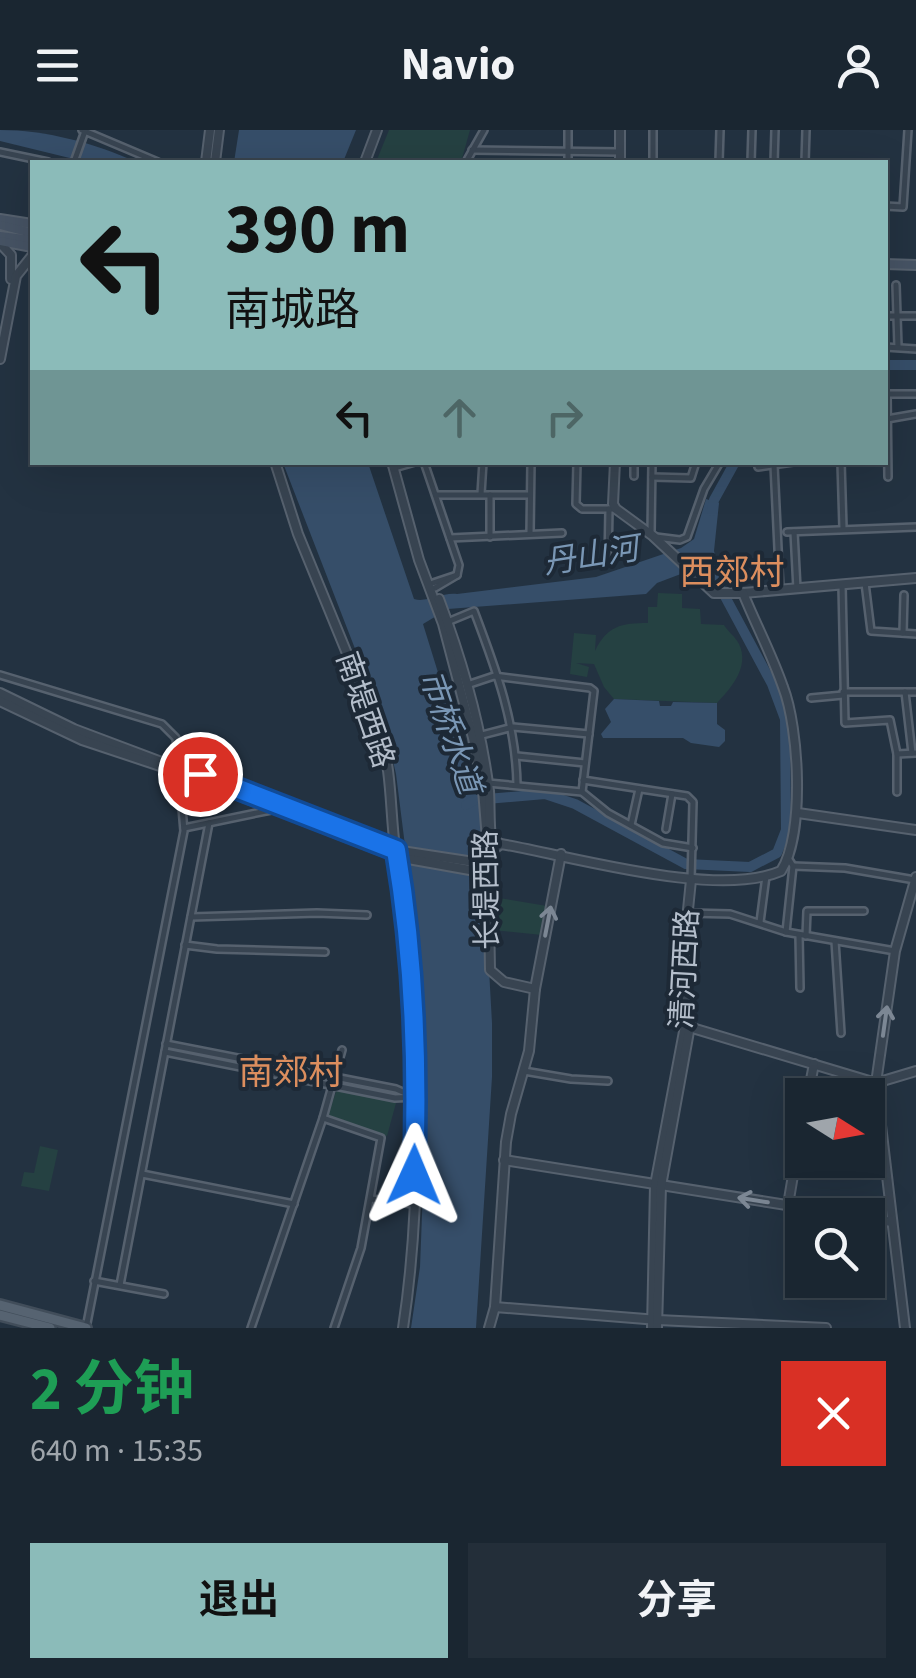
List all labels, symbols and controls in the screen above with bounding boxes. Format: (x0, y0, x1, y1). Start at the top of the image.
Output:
text: Navio (401, 33, 515, 97)
icon: menu (30, 38, 85, 93)
icon: person (831, 38, 886, 93)
text: 390 m (225, 180, 410, 280)
icon: left (60, 200, 190, 330)
text: 南城路 (225, 279, 360, 343)
icon: left (327, 390, 382, 445)
icon: ahead (432, 390, 487, 445)
icon: right (537, 390, 592, 445)
water label: 丹山河 (540, 525, 648, 586)
district label: 西郊村 (679, 548, 785, 598)
street label: 南堤西路 (325, 646, 405, 774)
water label: 市桥水道 (407, 664, 494, 804)
pin (158, 732, 243, 817)
icon: arrive (173, 747, 228, 802)
street label: 长堤西路 (464, 830, 510, 950)
one-way arrow (539, 905, 558, 938)
street label: 清河西路 (660, 908, 710, 1030)
one-way arrow (876, 1005, 894, 1038)
district label: 南郊村 (238, 1048, 344, 1098)
north arrow (785, 1078, 885, 1178)
map controls (785, 1078, 885, 1298)
position arrow (362, 1123, 466, 1227)
one-way arrow (737, 1190, 770, 1209)
button: search (785, 1198, 885, 1298)
text: 2 分钟 (30, 1348, 194, 1433)
button: close (781, 1361, 886, 1466)
text: 640 m · 15:35 (30, 1428, 203, 1474)
button: 退出 (30, 1543, 448, 1658)
button: 分享 (468, 1543, 886, 1658)

